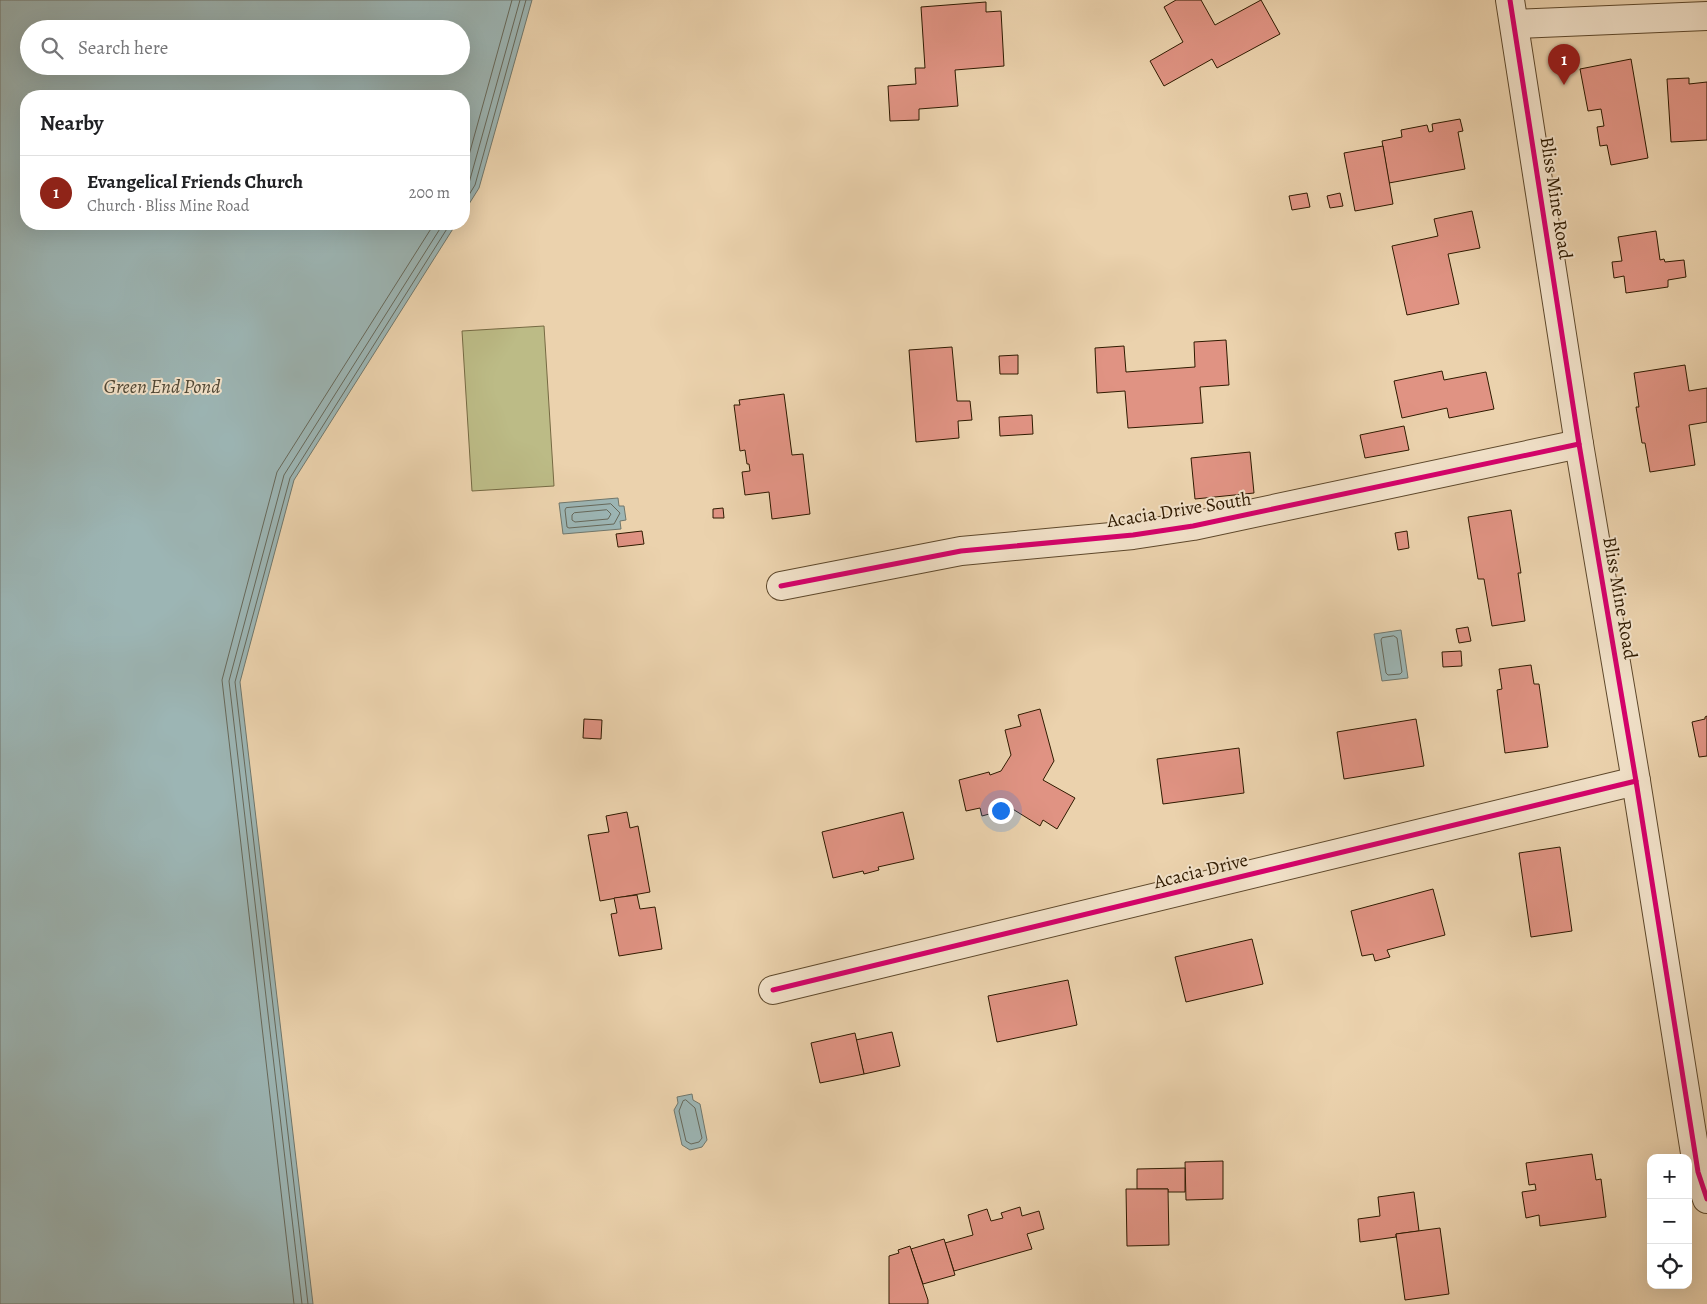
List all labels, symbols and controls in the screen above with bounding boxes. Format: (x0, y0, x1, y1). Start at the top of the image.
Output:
search box (20, 20, 470, 75)
icon: search (38, 34, 66, 62)
text: Search here (78, 35, 168, 61)
pin: 1 (1548, 44, 1580, 85)
text: Nearby (40, 109, 103, 137)
street label: Bliss Mine Road (1533, 135, 1579, 262)
text: Evangelical Friends Church (87, 169, 303, 195)
text: 1 (53, 182, 59, 204)
text: 200 m (409, 182, 450, 204)
text: Church · Bliss Mine Road (87, 195, 249, 217)
water label: Green End Pond (103, 373, 221, 400)
street label: Acacia Drive South (1104, 486, 1253, 534)
street label: Bliss Mine Road (1596, 535, 1644, 662)
your location (988, 798, 1014, 824)
street label: Acacia Drive (1150, 847, 1251, 895)
map controls (1647, 1154, 1692, 1289)
button: + (1647, 1154, 1692, 1199)
button: − (1647, 1199, 1692, 1244)
button: locate (1647, 1244, 1692, 1289)

